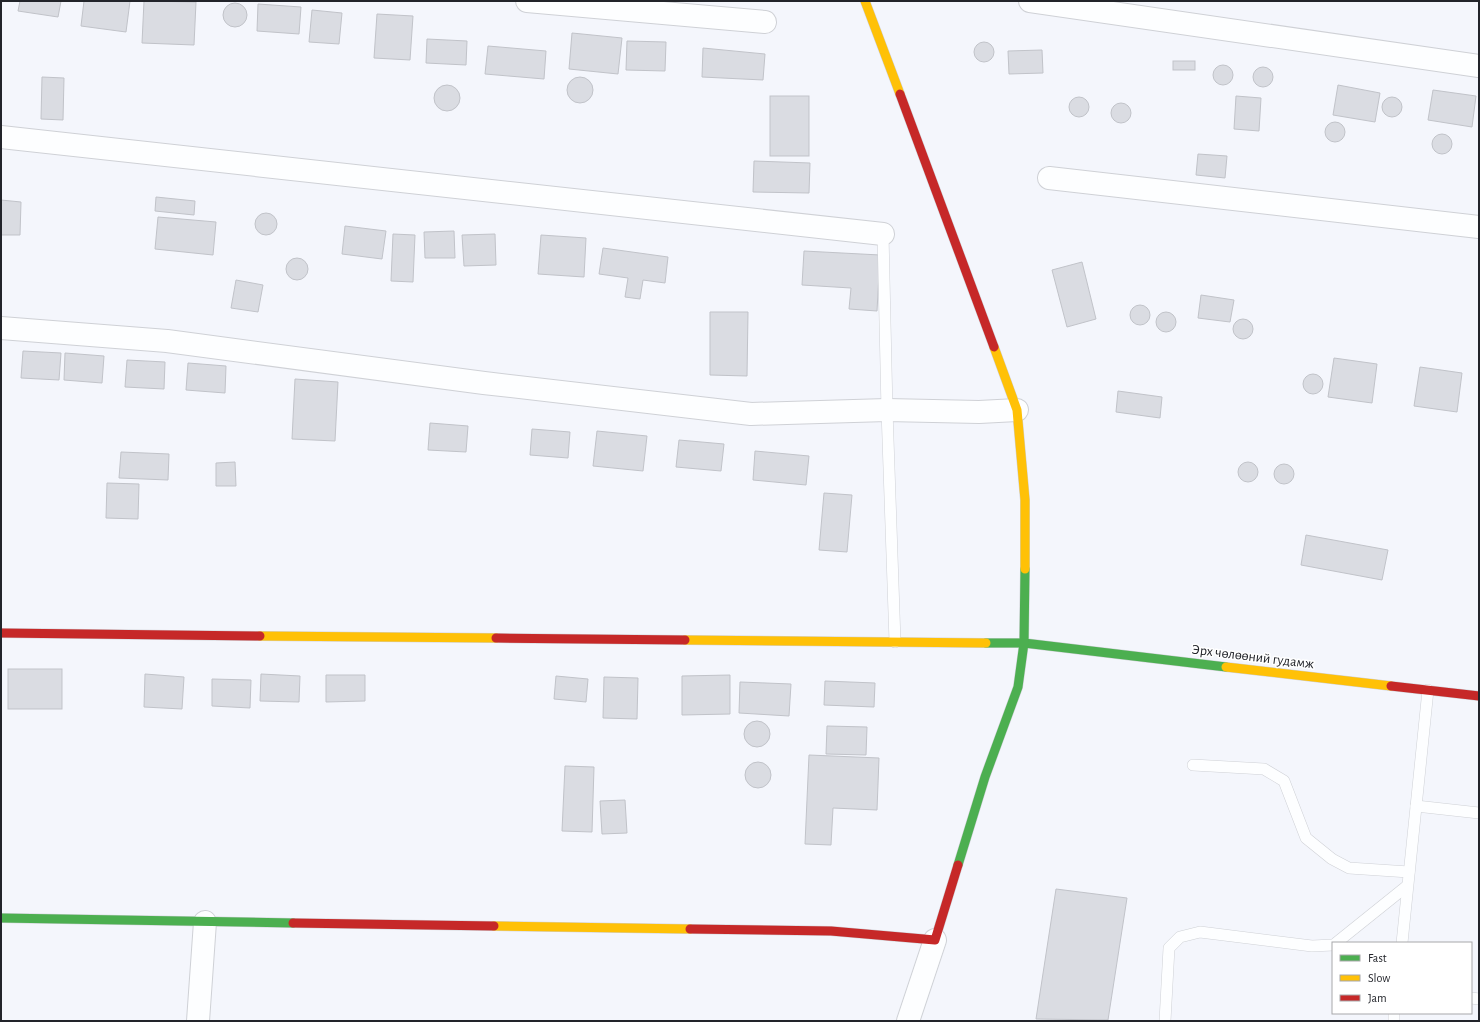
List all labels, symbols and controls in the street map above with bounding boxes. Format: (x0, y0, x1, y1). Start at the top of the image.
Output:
street label: Эрх чөлөөний гудамж (1191, 643, 1315, 671)
legend (1332, 942, 1472, 1014)
text: Fast (1368, 952, 1387, 964)
text: Slow (1368, 972, 1390, 984)
text: Jam (1368, 992, 1387, 1004)

